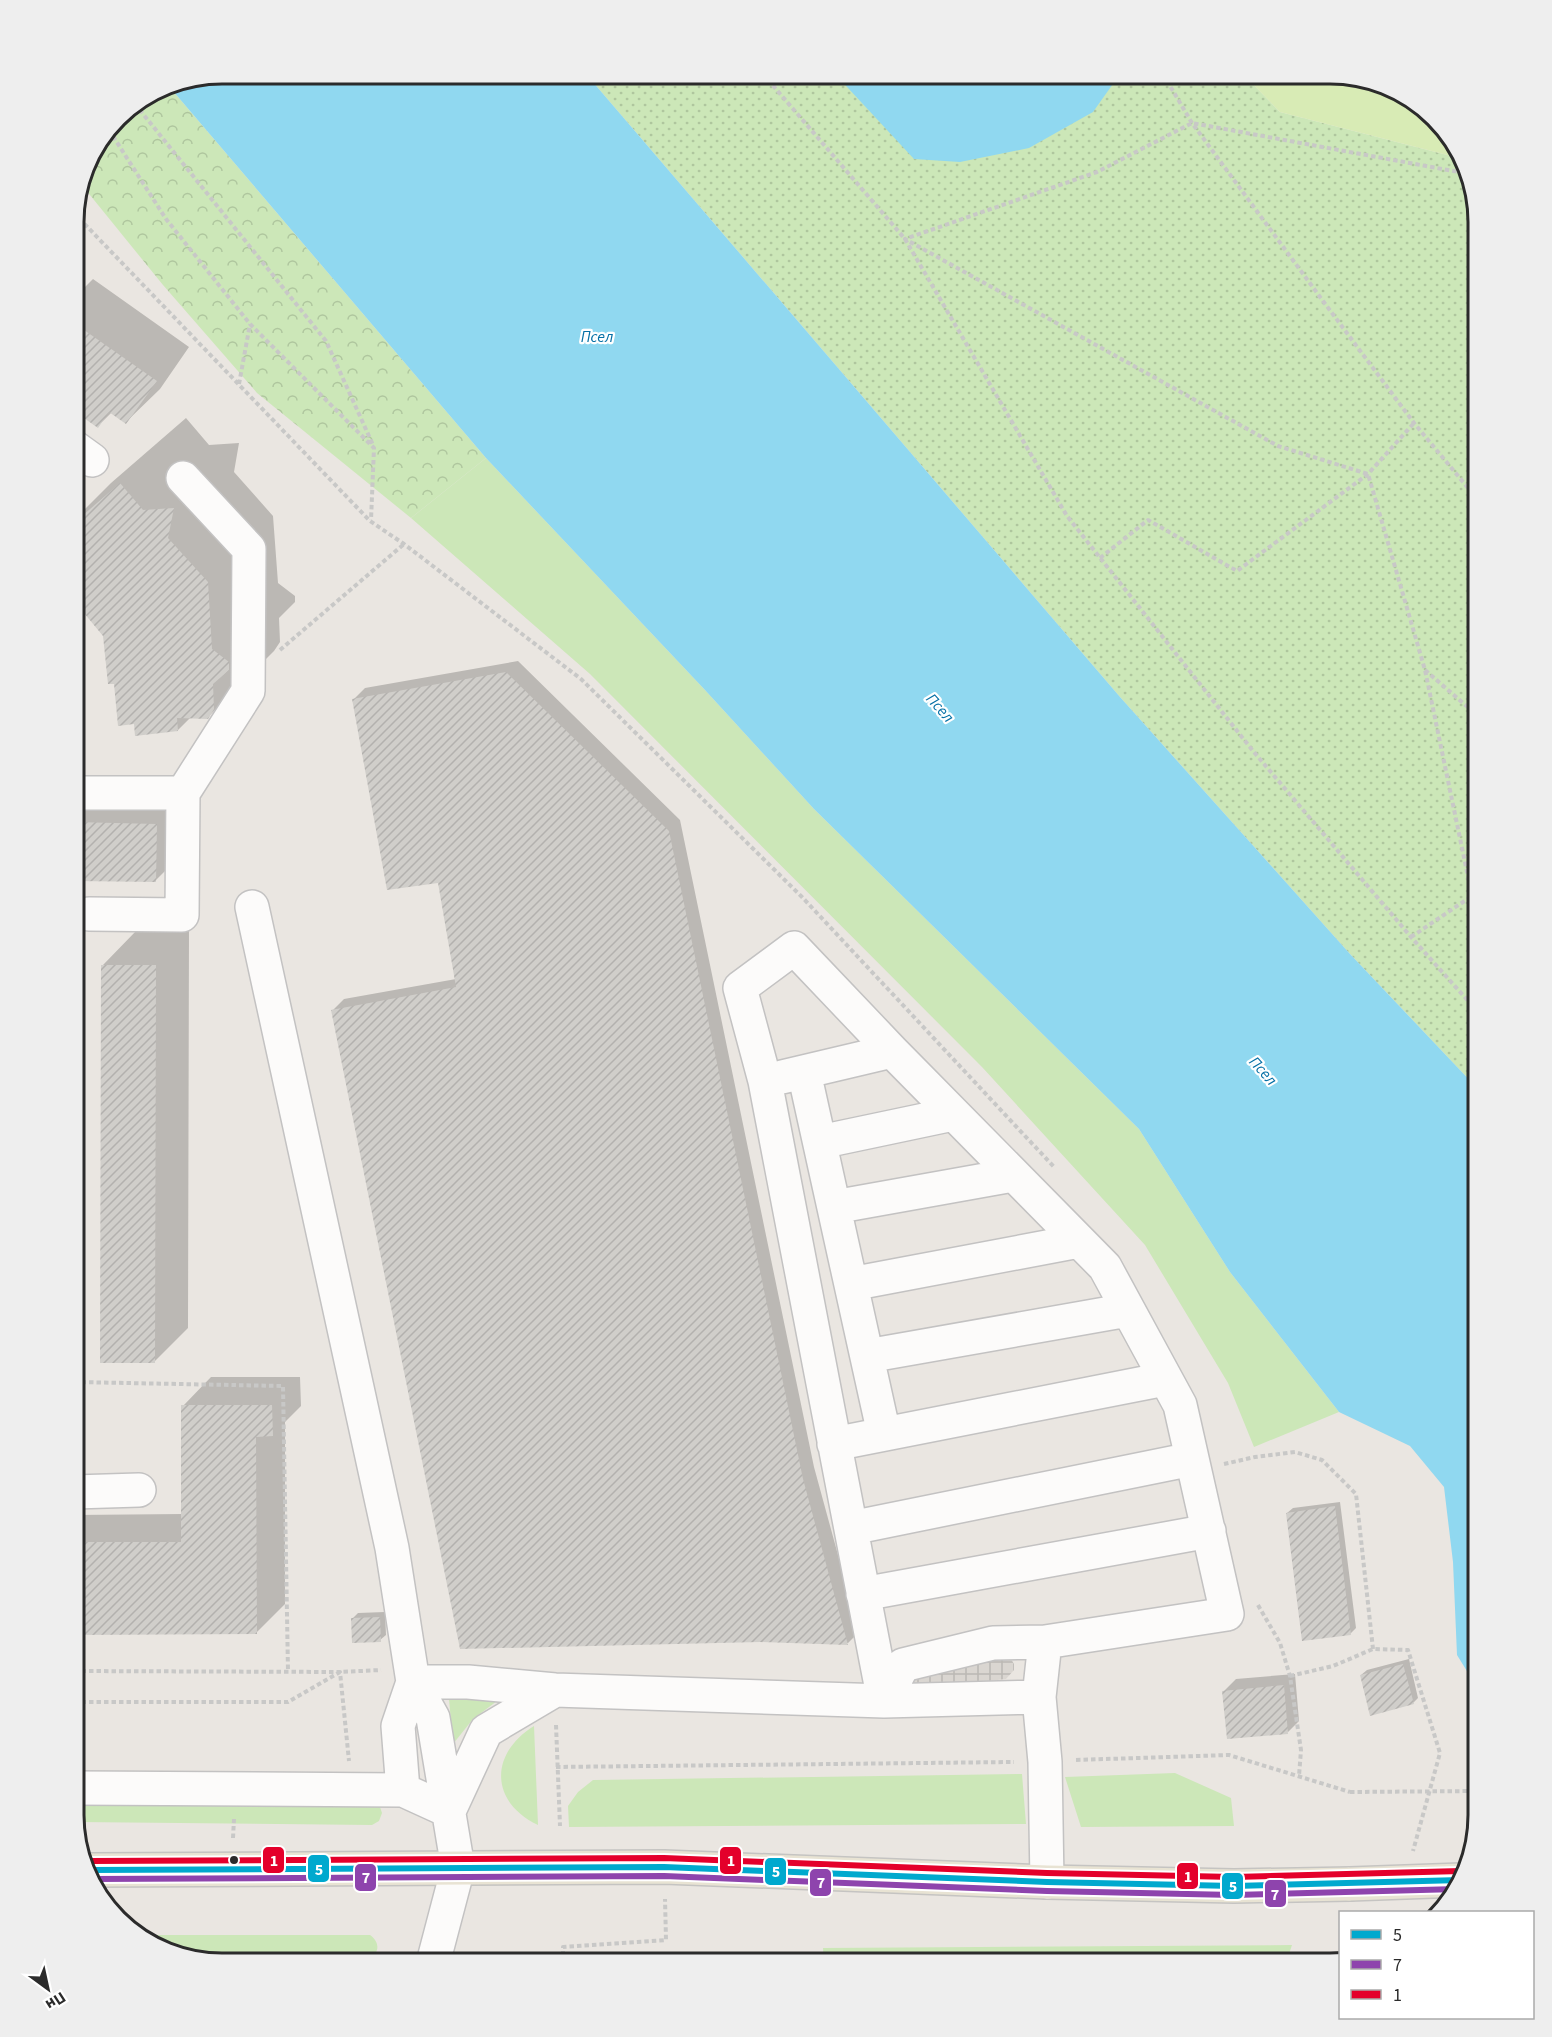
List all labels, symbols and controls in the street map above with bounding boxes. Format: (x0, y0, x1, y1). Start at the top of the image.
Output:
water label: Псел (581, 326, 613, 348)
water label: Псел (921, 688, 959, 728)
water label: Псел (1244, 1051, 1282, 1091)
line badge: 1 (262, 1846, 285, 1874)
line badge: 1 (719, 1846, 742, 1875)
text: 1 (270, 1850, 278, 1872)
text: 1 (727, 1850, 735, 1872)
unlabelled marker (228, 1854, 240, 1866)
line badge: 5 (307, 1854, 330, 1883)
line badge: 5 (764, 1857, 787, 1886)
text: 5 (315, 1859, 323, 1881)
text: 5 (772, 1861, 780, 1883)
line badge: 1 (1176, 1862, 1199, 1890)
line badge: 7 (354, 1863, 377, 1892)
text: 1 (1184, 1866, 1192, 1888)
text: 7 (362, 1867, 370, 1889)
line badge: 7 (809, 1868, 832, 1897)
text: 7 (817, 1872, 825, 1894)
line badge: 5 (1221, 1872, 1244, 1900)
text: 5 (1229, 1876, 1237, 1898)
line badge: 7 (1264, 1879, 1287, 1908)
text: 7 (1271, 1884, 1279, 1906)
legend (1339, 1911, 1534, 2019)
text: 5 (1393, 1923, 1402, 1948)
text: 7 (1393, 1953, 1402, 1978)
north arrow (18, 1959, 78, 2019)
text: 1 (1393, 1983, 1402, 2008)
text: Пн (41, 1986, 70, 2015)

